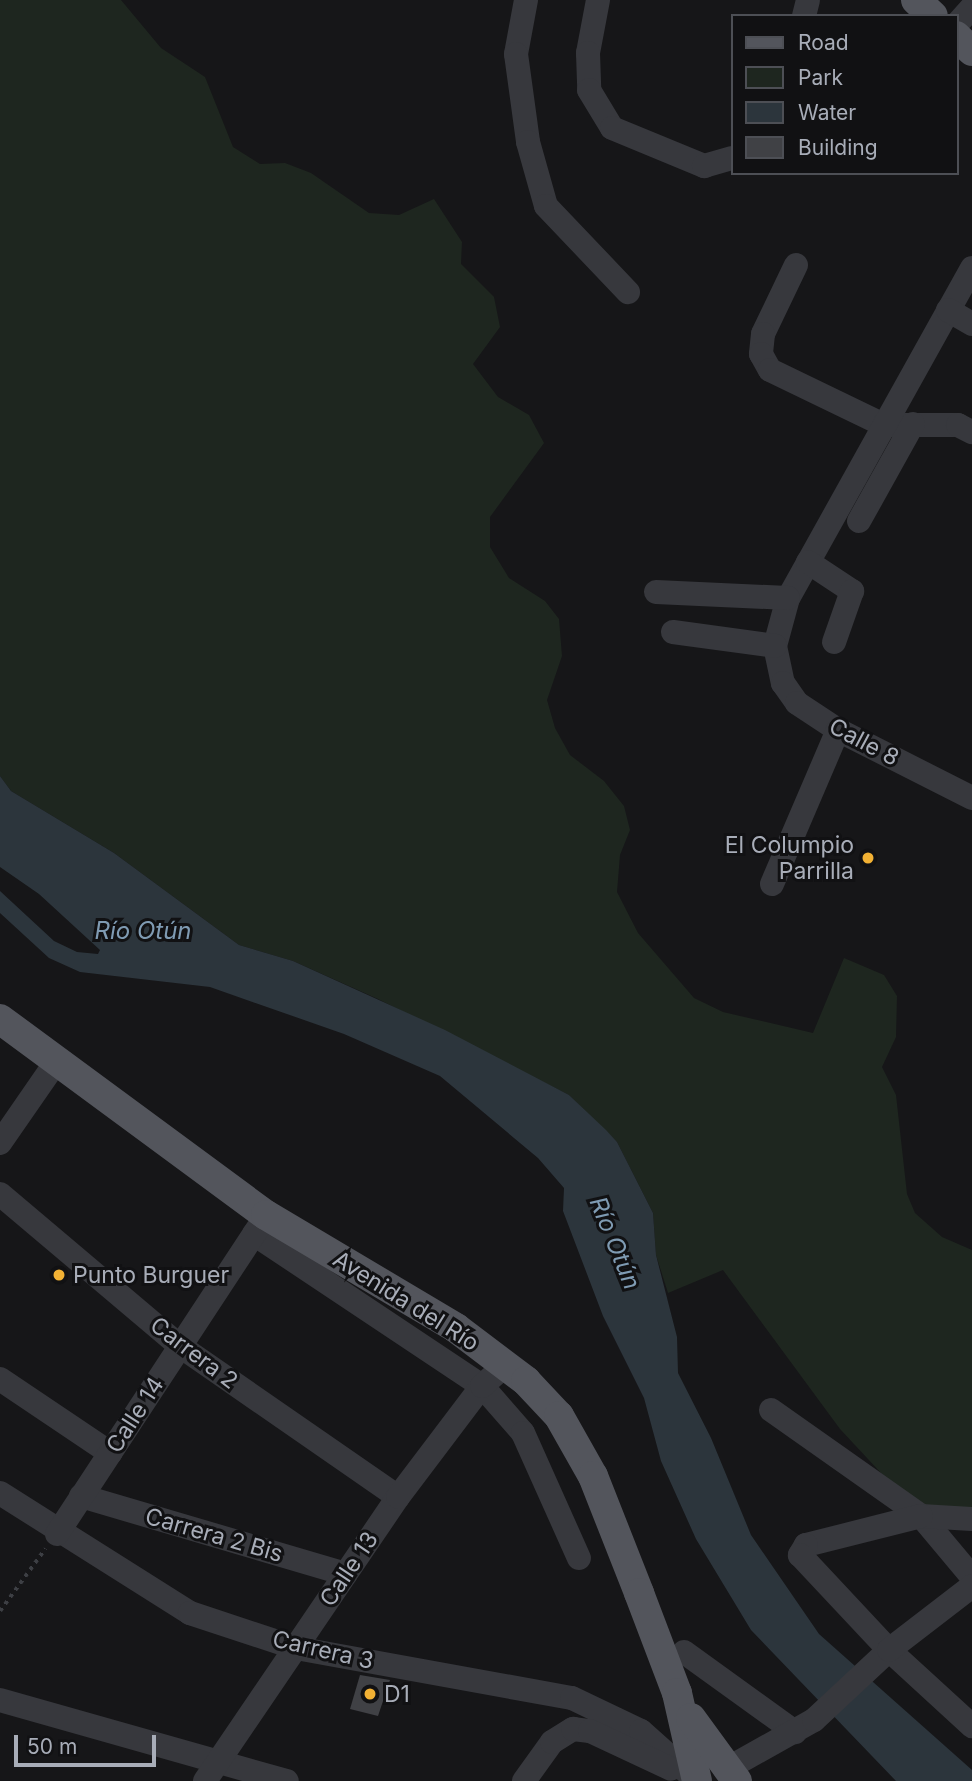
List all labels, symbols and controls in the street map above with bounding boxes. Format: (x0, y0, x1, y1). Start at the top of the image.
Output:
legend (730, 14, 958, 175)
text: Road (798, 30, 849, 55)
text: Park (798, 65, 843, 90)
text: Water (798, 100, 856, 125)
text: Building (798, 135, 878, 160)
street label: Calle 8 (824, 712, 904, 772)
place label: El Columpio Parrilla (725, 831, 854, 885)
marker: El Columpio Parrilla (860, 850, 876, 866)
water label: Río Otún (94, 917, 192, 945)
water label: Río Otún (583, 1193, 647, 1293)
street label: Avenida del Río (328, 1245, 484, 1357)
place label: Punto Burguer (73, 1261, 229, 1289)
marker: Punto Burguer (51, 1267, 67, 1283)
street label: Carrera 2 (145, 1311, 243, 1395)
street label: Calle 14 (100, 1372, 170, 1458)
street label: Carrera 2 Bis (142, 1502, 286, 1568)
street label: Calle 13 (314, 1526, 384, 1612)
street label: Carrera 3 (270, 1625, 376, 1675)
place label: D1 (384, 1680, 410, 1708)
marker: D1 (362, 1686, 378, 1702)
scale bar (18, 1722, 159, 1766)
text: 50 m (27, 1734, 77, 1759)

